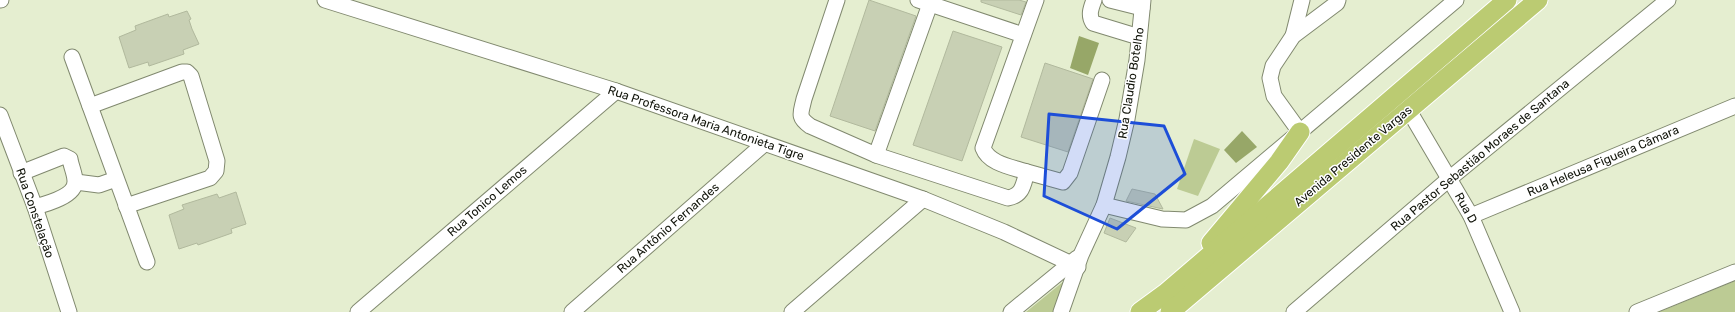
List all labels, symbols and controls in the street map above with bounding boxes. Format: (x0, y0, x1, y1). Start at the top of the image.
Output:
street label: Rua Claudio Botelho (1115, 26, 1147, 140)
street label: Rua Pastor Sebastião Moraes de Santana (1388, 76, 1572, 234)
street label: Rua Professora Maria Antonieta Tigre (606, 83, 806, 163)
street label: Avenida Presidente Vargas (1292, 103, 1414, 209)
street label: Rua Heleusa Figueira Câmara (1525, 123, 1681, 199)
street label: Rua Tonico Lemos (444, 163, 530, 239)
street label: Rua Constelação (13, 166, 57, 260)
street label: Rua Antônio Fernandes (614, 180, 722, 276)
street label: Rua D (1452, 190, 1480, 226)

